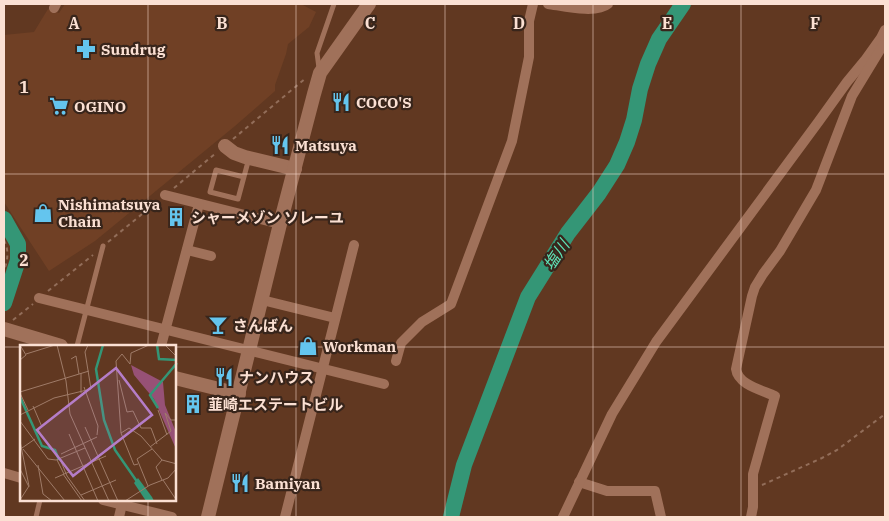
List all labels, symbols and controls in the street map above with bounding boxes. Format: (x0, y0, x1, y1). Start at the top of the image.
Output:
text: A (68, 13, 80, 33)
text: B (216, 13, 228, 33)
text: C (365, 13, 375, 33)
text: D (513, 13, 525, 33)
text: E (662, 13, 672, 33)
text: F (810, 13, 820, 33)
pharmacy icon: Sundrug (75, 38, 97, 60)
place label: Sundrug (101, 40, 166, 59)
text: 1 (19, 77, 29, 97)
restaurant icon: COCO'S (330, 91, 352, 113)
place label: COCO'S (356, 93, 412, 112)
supermarket icon: OGINO (48, 95, 70, 117)
place label: OGINO (74, 97, 126, 116)
restaurant icon: Matsuya (269, 134, 291, 156)
place label: Matsuya (295, 136, 357, 155)
place label: Nishimatsuya Chain (58, 195, 161, 231)
shop icon: Nishimatsuya Chain (32, 202, 54, 224)
building icon: シャーメゾン ソレーユ (165, 206, 187, 228)
place label: シャーメゾン ソレーユ (191, 208, 344, 227)
water label: 塩川 (539, 234, 574, 274)
text: 2 (19, 250, 29, 270)
bar icon: さんばん (207, 314, 229, 336)
place label: さんばん (233, 316, 293, 335)
shop icon: Workman (297, 335, 319, 357)
place label: Workman (323, 337, 396, 356)
inset map (20, 345, 176, 501)
restaurant icon: ナンハウス (213, 366, 235, 388)
place label: ナンハウス (239, 368, 314, 387)
building icon: 韮崎エステートビル (182, 393, 204, 415)
place label: 韮崎エステートビル (208, 395, 343, 414)
restaurant icon: Bamiyan (229, 472, 251, 494)
place label: Bamiyan (255, 474, 321, 493)

